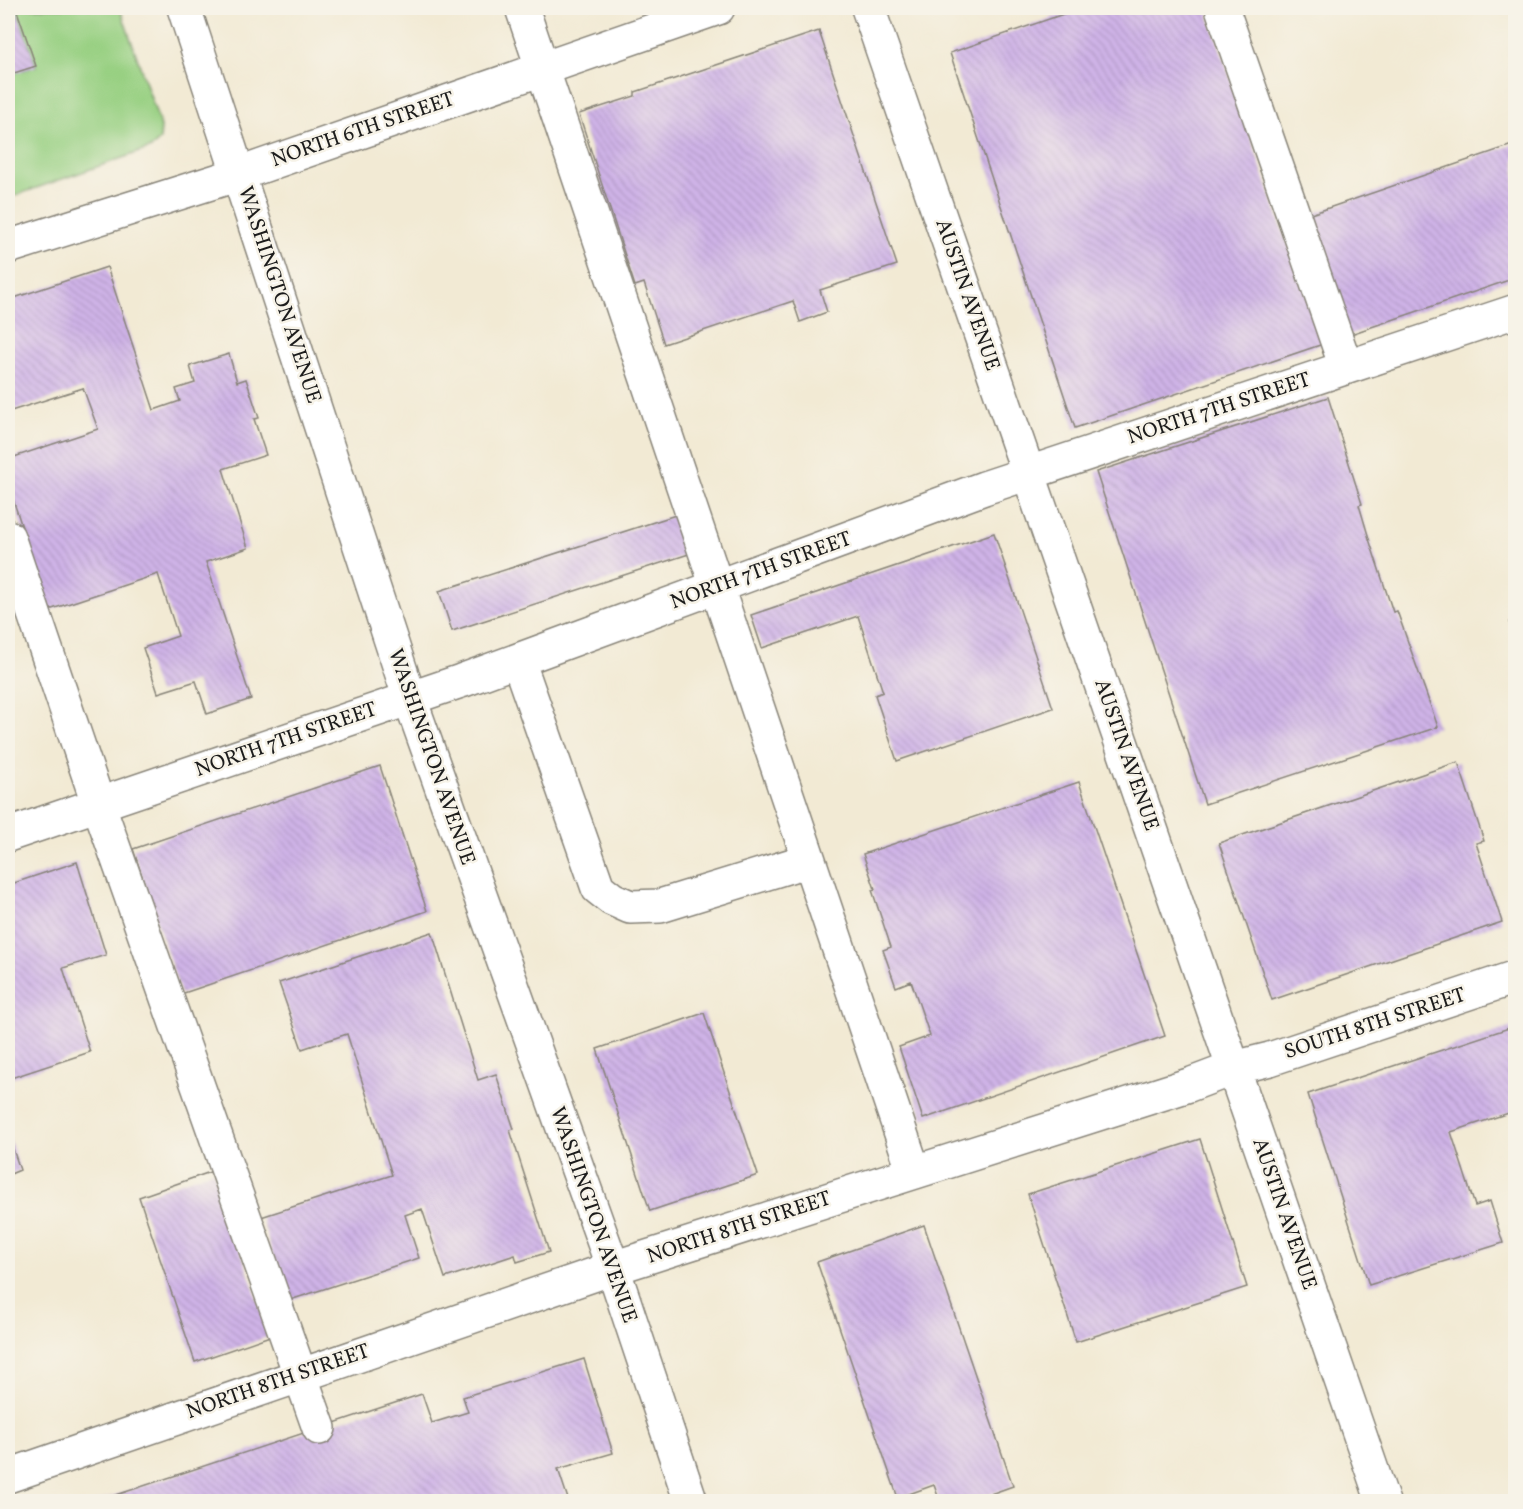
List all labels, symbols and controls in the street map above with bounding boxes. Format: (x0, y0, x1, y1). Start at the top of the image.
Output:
street label: NORTH 6TH STREET (268, 85, 458, 175)
street label: WASHINGTON AVENUE (230, 183, 328, 407)
street label: AUSTIN AVENUE (927, 215, 1007, 375)
street label: NORTH 7TH STREET (1124, 366, 1314, 452)
street label: NORTH 7TH STREET (666, 525, 856, 617)
street label: WASHINGTON AVENUE (380, 645, 482, 869)
street label: AUSTIN AVENUE (1086, 675, 1166, 835)
street label: NORTH 7TH STREET (191, 695, 381, 785)
street label: SOUTH 8TH STREET (1281, 981, 1469, 1067)
street label: WASHINGTON AVENUE (542, 1103, 644, 1327)
street label: AUSTIN AVENUE (1244, 1134, 1324, 1294)
street label: NORTH 8TH STREET (643, 1185, 835, 1271)
street label: NORTH 8TH STREET (183, 1337, 373, 1427)

